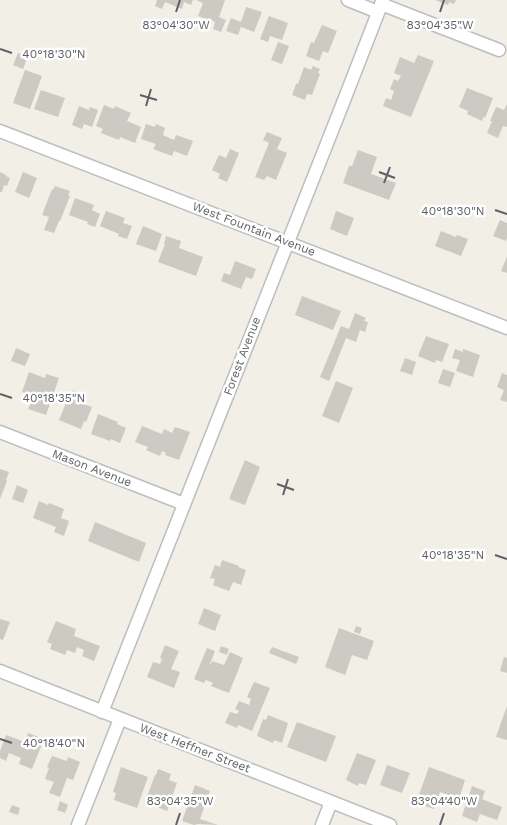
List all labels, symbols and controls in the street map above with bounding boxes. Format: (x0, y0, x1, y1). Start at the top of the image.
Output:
text: 83°04'30"W (142, 18, 210, 32)
text: 83°04'35"W (406, 18, 474, 32)
text: 40°18'30"N (22, 47, 86, 61)
street label: West Fountain Avenue (191, 199, 318, 259)
text: 40°18'30"N (421, 204, 485, 218)
street label: Forest Avenue (221, 315, 263, 397)
text: 40°18'35"N (23, 391, 85, 405)
street label: Mason Avenue (50, 446, 134, 490)
text: 40°18'35"N (422, 548, 484, 562)
street label: West Heffner Street (138, 720, 252, 776)
text: 40°18'40"N (23, 736, 85, 750)
text: 83°04'35"W (146, 794, 214, 808)
text: 83°04'40"W (411, 794, 478, 808)

